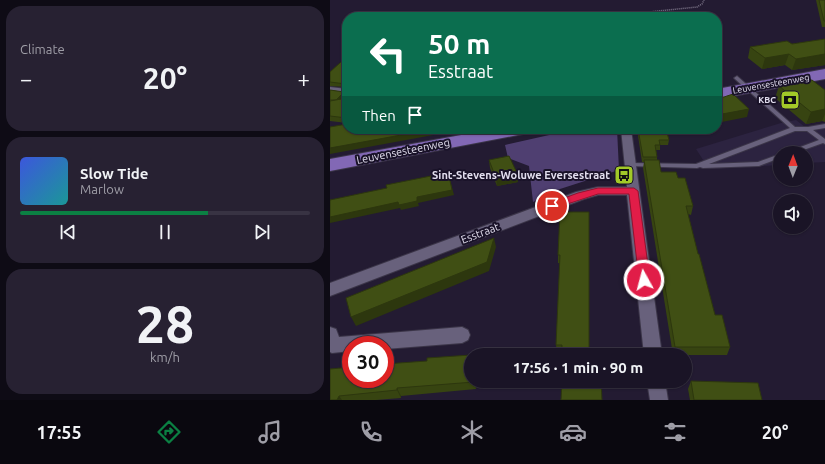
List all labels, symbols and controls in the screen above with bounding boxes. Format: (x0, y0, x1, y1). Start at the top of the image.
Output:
icon: left (362, 28, 414, 80)
text: 50 m (428, 28, 490, 59)
text: Climate (20, 42, 65, 56)
text: 20° (143, 61, 187, 95)
text: Esstraat (428, 61, 493, 81)
text: − (20, 66, 32, 91)
text: + (298, 66, 310, 91)
street label: Leuvensesteenweg (732, 72, 810, 96)
bank icon: KBC (779, 89, 801, 111)
place label: KBC (758, 95, 776, 105)
icon: arrive (404, 104, 426, 126)
text: Then (362, 107, 396, 124)
street label: Leuvensesteenweg (355, 136, 451, 166)
north arrow (773, 146, 813, 186)
map controls (773, 146, 813, 234)
bus stop icon: Sint-Stevens-Woluwe Eversestraat (613, 164, 635, 186)
text: Slow Tide (80, 165, 148, 182)
place label: Sint-Stevens-Woluwe Eversestraat (432, 169, 610, 181)
text: Marlow (80, 182, 124, 196)
pin (535, 189, 569, 223)
button: sound (773, 194, 813, 234)
icon: arrive (541, 195, 563, 217)
street label: Esstraat (459, 220, 501, 246)
icon: previous (57, 221, 79, 243)
icon: pause (154, 221, 176, 243)
icon: next (251, 221, 273, 243)
position arrow (623, 259, 665, 301)
text: 28 (136, 295, 194, 353)
speed limit sign: 30 (342, 336, 394, 388)
text: km/h (150, 350, 180, 364)
text: 17:56 · 1 min · 90 m (513, 359, 643, 376)
icon: directions (155, 418, 183, 446)
icon: music (256, 418, 284, 446)
icon: phone (357, 418, 385, 446)
icon: climate (458, 418, 486, 446)
icon: car (559, 418, 587, 446)
icon: filters (661, 418, 689, 446)
text: 17:55 (37, 422, 82, 442)
text: 20° (762, 422, 788, 442)

